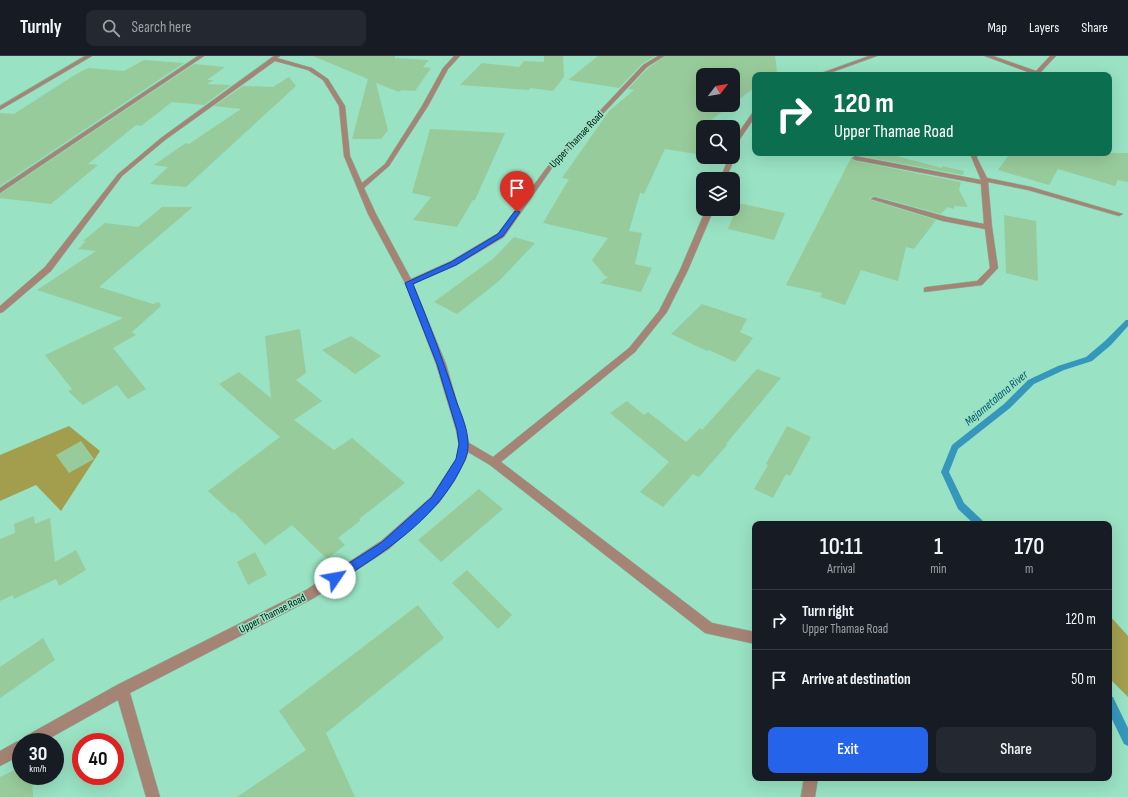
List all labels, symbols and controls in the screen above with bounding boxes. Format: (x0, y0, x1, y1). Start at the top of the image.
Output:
search box (86, 10, 366, 46)
text: Turnly (20, 16, 62, 39)
icon: search (100, 17, 122, 39)
text: Search here (132, 18, 191, 37)
text: Map (987, 19, 1007, 36)
text: Layers (1029, 19, 1059, 36)
text: Share (1081, 19, 1108, 36)
north arrow (696, 68, 740, 112)
map controls (696, 68, 740, 216)
text: 120 m (834, 87, 894, 120)
icon: right (768, 88, 820, 140)
street label: Upper Thamae Road (547, 108, 606, 170)
button: search (696, 120, 740, 164)
text: Upper Thamae Road (834, 121, 953, 142)
pin (500, 171, 534, 212)
button: layers (696, 172, 740, 216)
icon: arrive (506, 177, 528, 199)
water label: Mejametalana River (962, 367, 1032, 429)
text: 10:11 (820, 532, 862, 561)
text: 1 (934, 532, 943, 561)
text: 170 (1014, 532, 1044, 561)
position arrow (314, 557, 356, 599)
text: Arrival (827, 561, 855, 577)
text: min (930, 561, 947, 577)
text: m (1025, 561, 1033, 577)
street label: Upper Thamae Road (237, 591, 308, 636)
text: Turn right (802, 602, 854, 621)
icon: right (768, 609, 790, 631)
text: 120 m (1066, 610, 1096, 629)
text: Upper Thamae Road (802, 621, 888, 637)
icon: arrive (768, 669, 790, 691)
text: Arrive at destination (802, 670, 911, 689)
text: 50 m (1071, 670, 1096, 689)
button: Exit (768, 727, 928, 773)
button: Share (936, 727, 1096, 773)
speed limit sign: 40 (72, 733, 124, 785)
text: 30 (29, 742, 47, 766)
text: km/h (29, 763, 47, 775)

